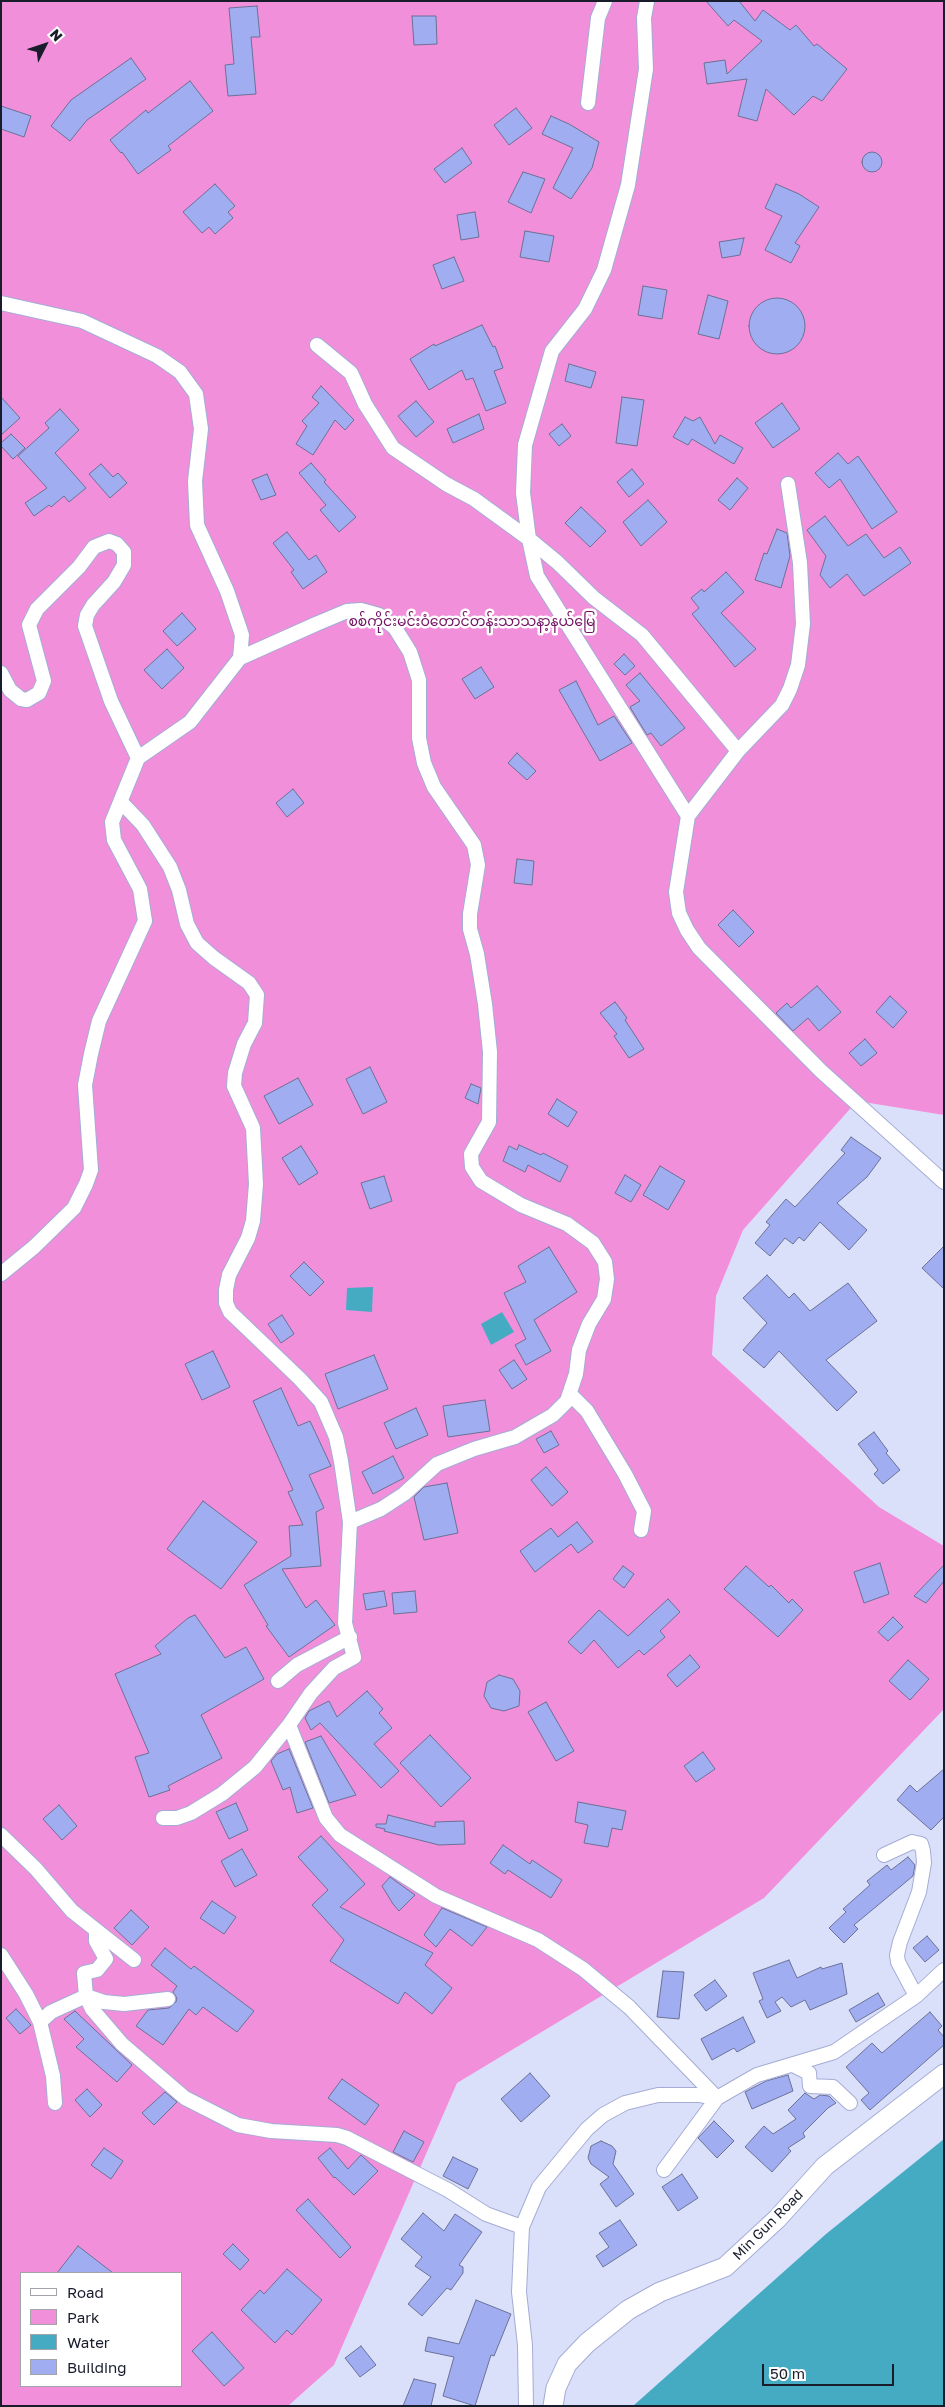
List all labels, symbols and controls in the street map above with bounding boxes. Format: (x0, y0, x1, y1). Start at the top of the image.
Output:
north arrow (20, 20, 70, 70)
text: N (47, 25, 67, 44)
park label: စစ်ကိုင်းမင်းဝံတောင်တန်းသာသနာ့နယ်မြေ (348, 614, 596, 630)
street label: Min Gun Road (729, 2186, 807, 2264)
legend (20, 2272, 182, 2387)
text: Road (67, 2283, 104, 2301)
text: Park (67, 2308, 99, 2326)
text: Water (67, 2333, 110, 2351)
scale bar (765, 2354, 898, 2386)
text: Building (67, 2358, 127, 2376)
text: 50 m (770, 2364, 805, 2382)

